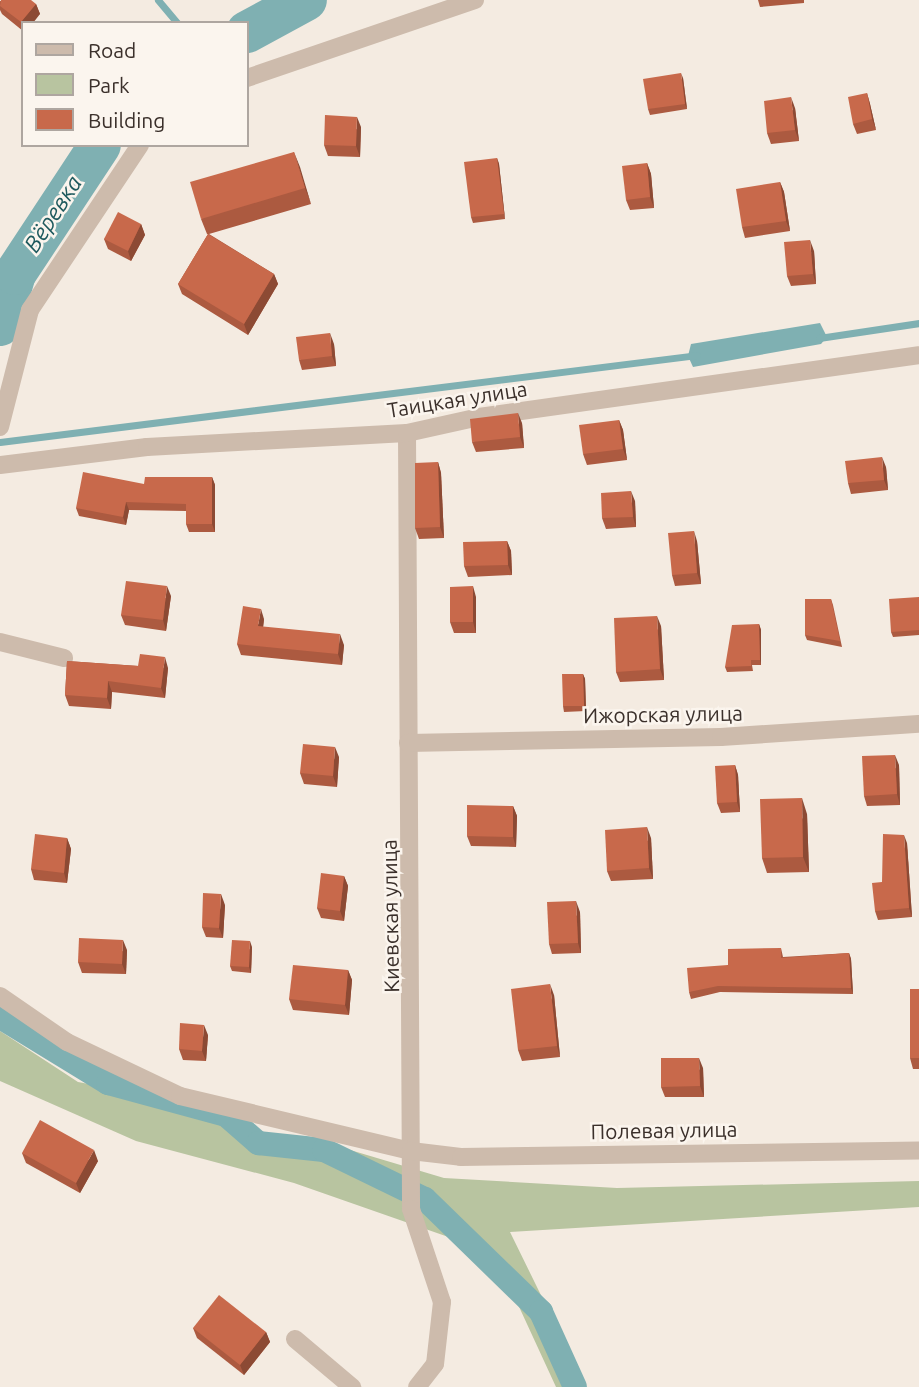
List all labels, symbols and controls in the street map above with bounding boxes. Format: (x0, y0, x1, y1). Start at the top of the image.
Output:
legend (21, 21, 248, 147)
text: Road (88, 38, 136, 62)
text: Park (88, 73, 130, 97)
text: Building (88, 108, 165, 132)
water label: Вёревка (18, 171, 88, 257)
street label: Таицкая улица (385, 375, 529, 423)
street label: Ижорская улица (583, 700, 743, 728)
street label: Киевская улица (376, 839, 404, 993)
street label: Полевая улица (590, 1116, 738, 1144)

